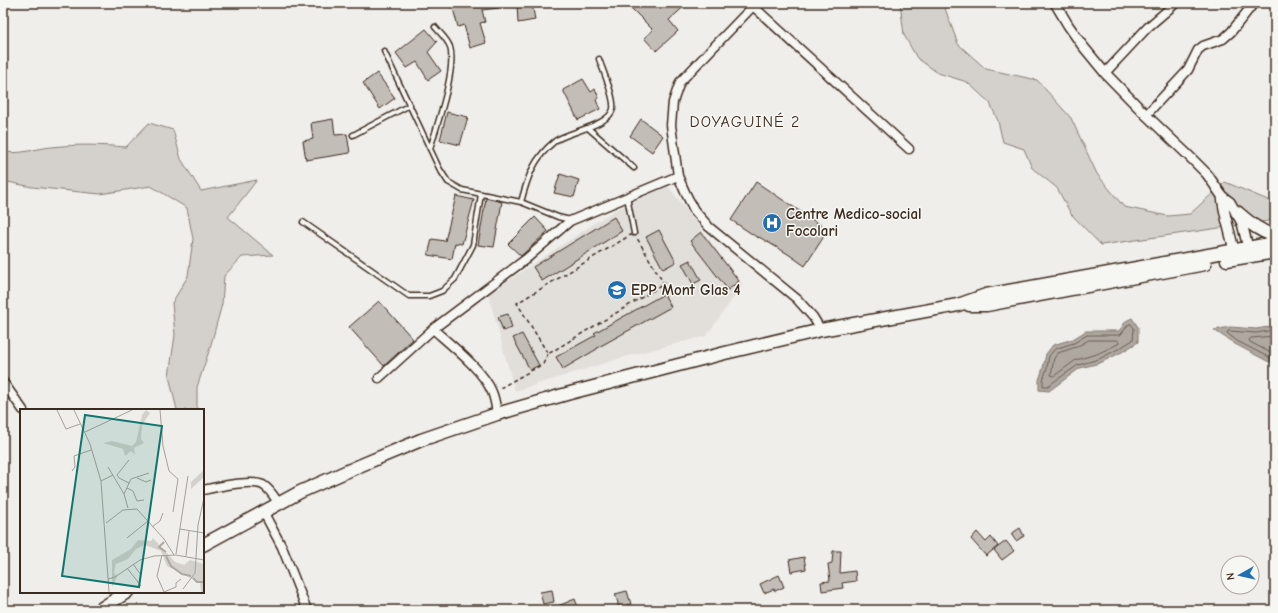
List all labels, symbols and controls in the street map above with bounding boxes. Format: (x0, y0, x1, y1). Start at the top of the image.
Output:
district label: DOYAGUINÉ 2 (690, 112, 800, 131)
place label: Centre Medico-social Focolari (786, 205, 922, 240)
hospital icon: Centre Medico-social Focolari (761, 212, 783, 234)
school or university icon: EPP Mont Glas 4 (606, 279, 628, 301)
place label: EPP Mont Glas 4 (631, 281, 741, 299)
inset map (20, 409, 204, 593)
north arrow (1220, 555, 1260, 595)
text: N (1224, 572, 1238, 581)

